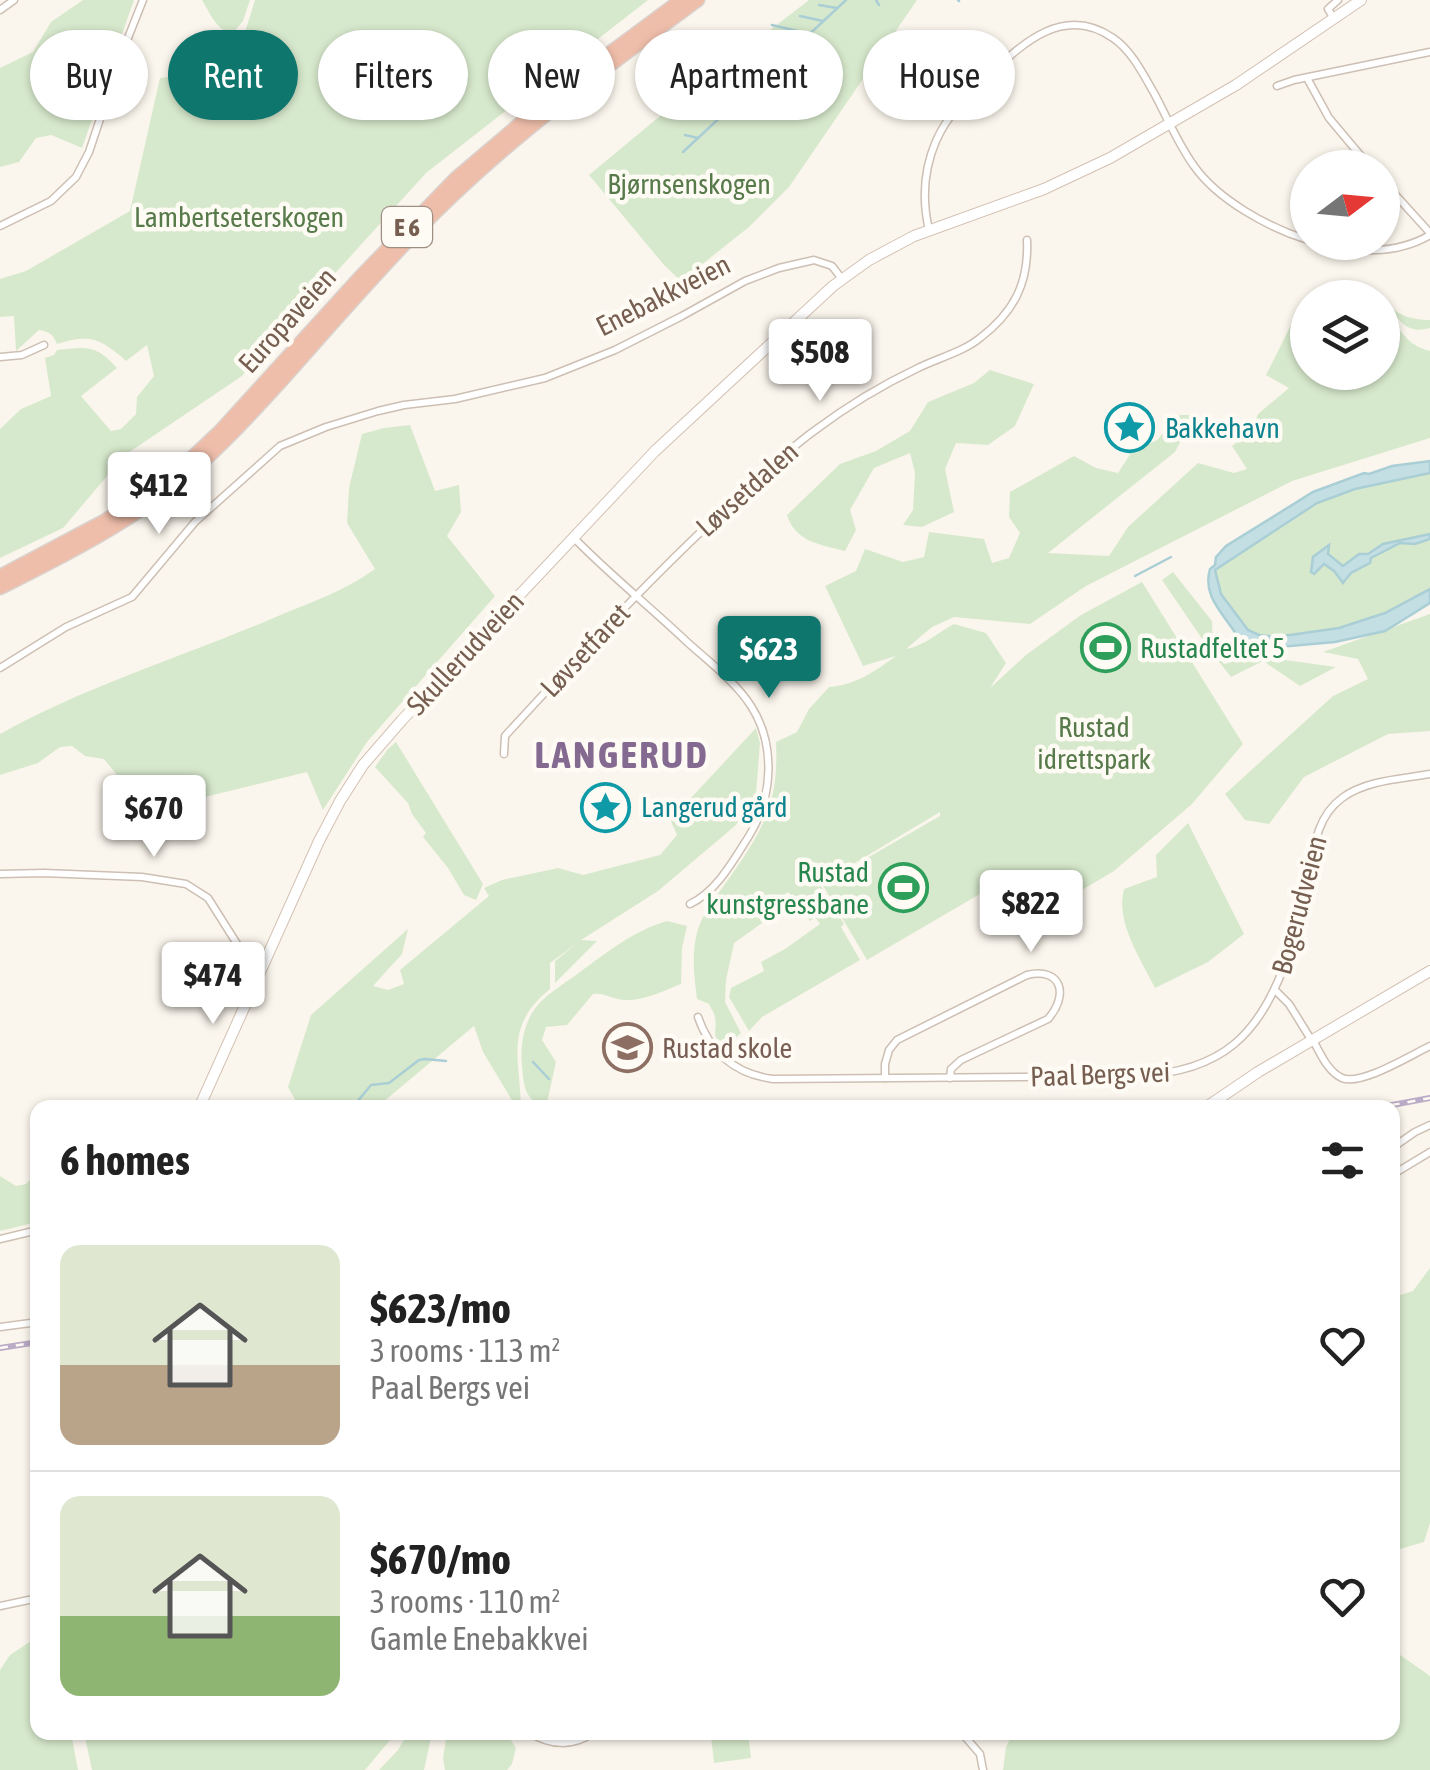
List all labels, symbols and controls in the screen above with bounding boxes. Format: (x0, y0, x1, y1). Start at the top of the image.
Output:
chip: Buy (30, 30, 148, 120)
chip: Rent (168, 30, 298, 120)
chip: Filters (318, 30, 468, 120)
chip: New (488, 30, 615, 120)
chip: Apartment (635, 30, 843, 120)
chip: House (863, 30, 1015, 120)
north arrow (1290, 150, 1400, 260)
map controls (1290, 150, 1400, 390)
park label: Bjørnsenskogen (607, 168, 771, 200)
park label: Lambertseterskogen (134, 201, 344, 233)
road number: E 6 (382, 207, 432, 247)
street label: Enebakkveien (591, 248, 735, 342)
street label: Europaveien (232, 261, 342, 379)
button: layers (1290, 280, 1400, 390)
pin: $508 (761, 319, 879, 404)
text: $508 (791, 333, 849, 370)
place icon: Bakkehavn (1104, 402, 1156, 454)
place label: Bakkehavn (1165, 412, 1280, 444)
street label: Løvsetdalen (690, 435, 804, 543)
pin: $412 (100, 452, 218, 537)
text: $412 (130, 466, 188, 503)
street label: Skullerudveien (400, 585, 530, 721)
street label: Løvsetfaret (534, 597, 636, 703)
pin: $623 (710, 616, 828, 701)
sports icon: Rustadfeltet 5 (1079, 622, 1131, 674)
text: $623 (740, 630, 798, 667)
place label: Rustadfeltet 5 (1140, 632, 1285, 664)
park label: Rustad idrettspark (1037, 711, 1151, 775)
district label: LANGERUD (535, 733, 709, 776)
pin: $670 (95, 775, 213, 860)
place icon: Langerud gård (580, 781, 632, 833)
text: $670 (125, 789, 183, 826)
place label: Langerud gård (641, 791, 788, 823)
street label: Bogerudveien (1265, 832, 1333, 978)
place label: Rustad kunstgressbane (706, 856, 869, 920)
sports icon: Rustad kunstgressbane (878, 862, 930, 914)
pin: $822 (972, 870, 1090, 955)
text: $822 (1002, 884, 1060, 921)
pin: $474 (154, 942, 272, 1027)
text: $474 (184, 956, 242, 993)
school or university icon: Rustad skole (601, 1022, 653, 1074)
place label: Rustad skole (662, 1032, 792, 1064)
street label: Paal Bergs vei (1029, 1056, 1171, 1092)
icon: filters (1315, 1133, 1370, 1188)
text: 6 homes (60, 1136, 190, 1184)
text: $623/mo (370, 1284, 511, 1332)
icon: home (140, 1285, 260, 1405)
icon: heart (1315, 1318, 1370, 1373)
text: 3 rooms · 113 m² (370, 1332, 560, 1369)
text: Paal Bergs vei (370, 1369, 530, 1406)
text: $670/mo (370, 1535, 511, 1583)
icon: home (140, 1536, 260, 1656)
icon: heart (1315, 1569, 1370, 1624)
text: 3 rooms · 110 m² (370, 1583, 560, 1620)
text: Gamle Enebakkvei (370, 1620, 589, 1657)

